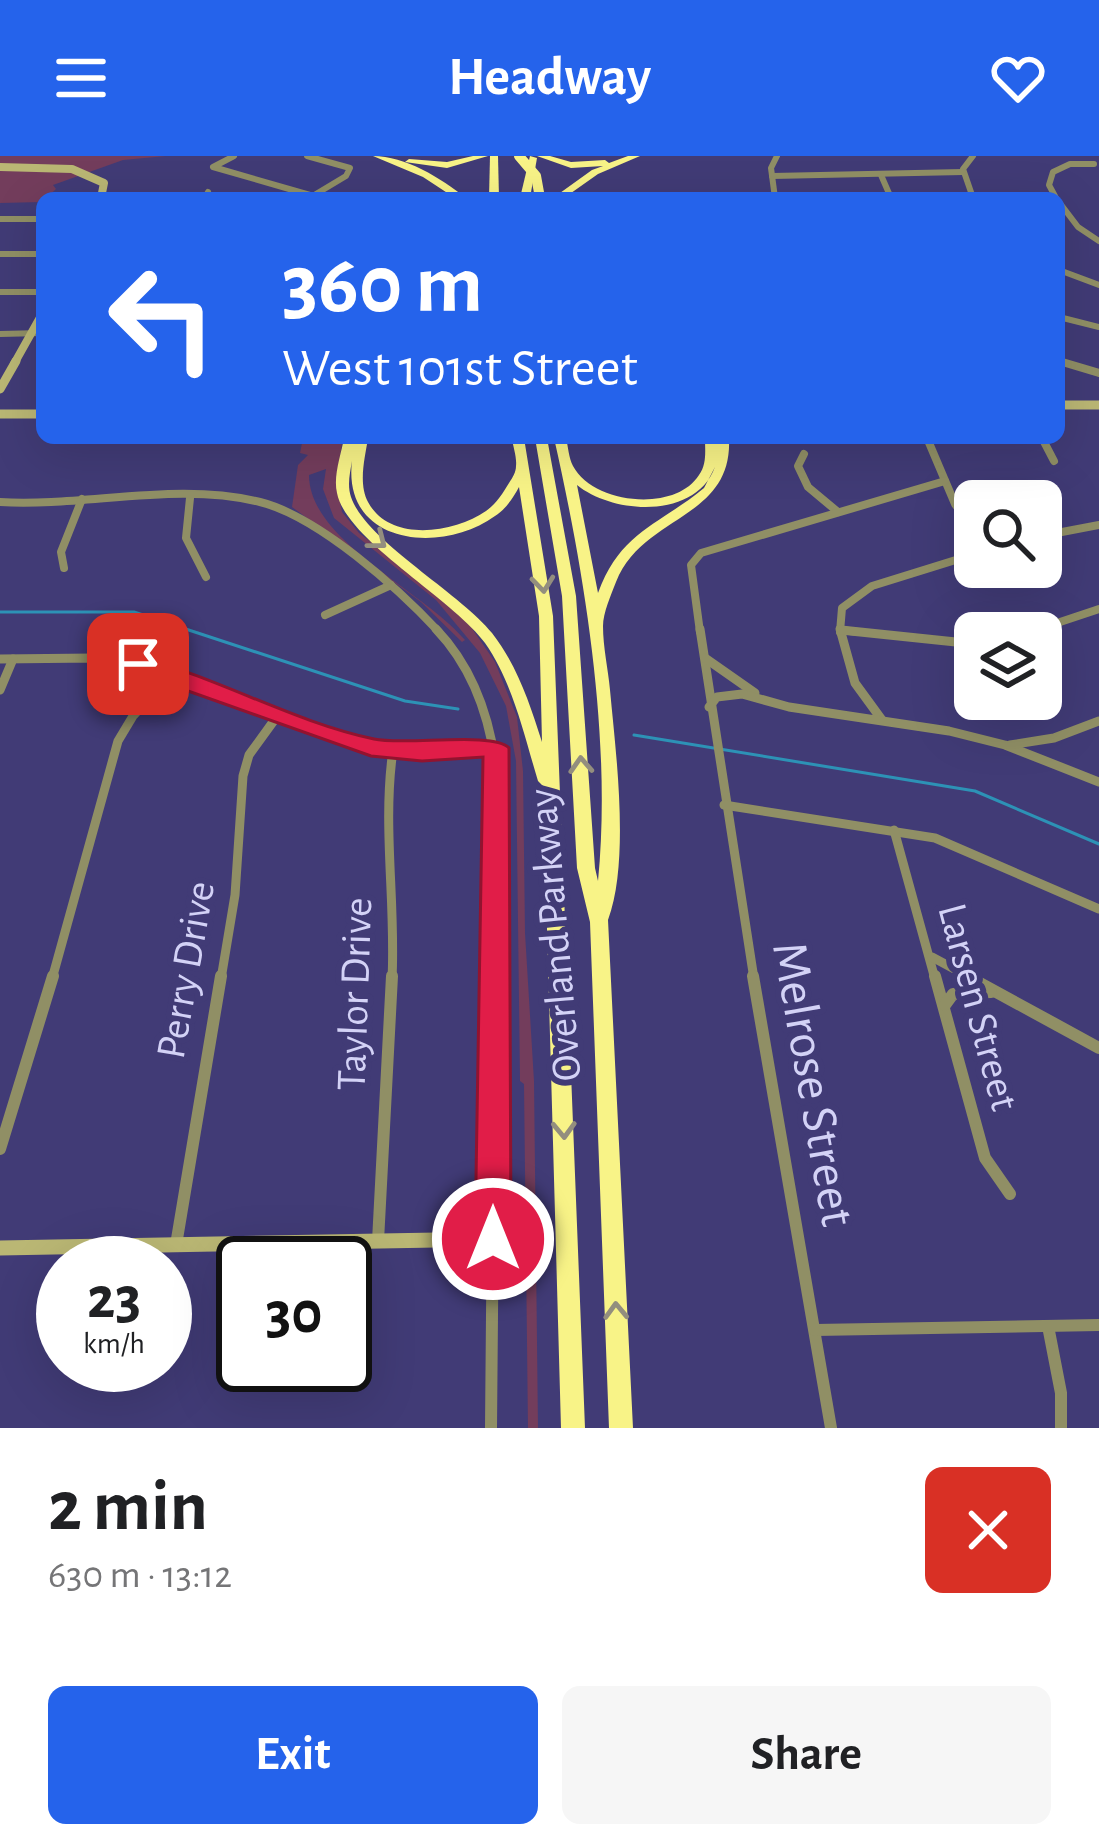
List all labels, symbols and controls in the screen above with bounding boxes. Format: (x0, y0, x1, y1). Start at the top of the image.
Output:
icon: menu (48, 45, 114, 111)
icon: heart (985, 45, 1051, 111)
text: Headway (448, 51, 651, 105)
icon: left (84, 240, 240, 396)
text: 360 m (282, 244, 483, 328)
text: West 101st Street (282, 342, 638, 396)
map controls (954, 480, 1062, 720)
button: search (954, 480, 1062, 588)
one-way arrow (365, 527, 387, 548)
one-way arrow (529, 575, 555, 594)
button: layers (954, 612, 1062, 720)
pin (87, 613, 189, 715)
icon: arrive (105, 631, 171, 697)
one-way arrow (568, 755, 594, 774)
street label: Overland Parkway (521, 787, 589, 1083)
street label: Perry Drive (150, 878, 222, 1062)
street label: Taylor Drive (331, 897, 379, 1091)
street label: Larsen Street (930, 899, 1026, 1115)
street label: Melrose Street (763, 938, 863, 1230)
one-way arrow (550, 1121, 576, 1140)
position arrow (430, 1176, 556, 1302)
speed limit sign: 30 (216, 1236, 372, 1392)
text: 23 (87, 1269, 141, 1329)
one-way arrow (603, 1301, 629, 1320)
text: km/h (83, 1329, 145, 1359)
button: close (925, 1467, 1051, 1593)
text: 2 min (48, 1471, 208, 1543)
text: 630 m · 13:12 (48, 1556, 232, 1595)
button: Exit (48, 1686, 538, 1824)
button: Share (562, 1686, 1051, 1824)

